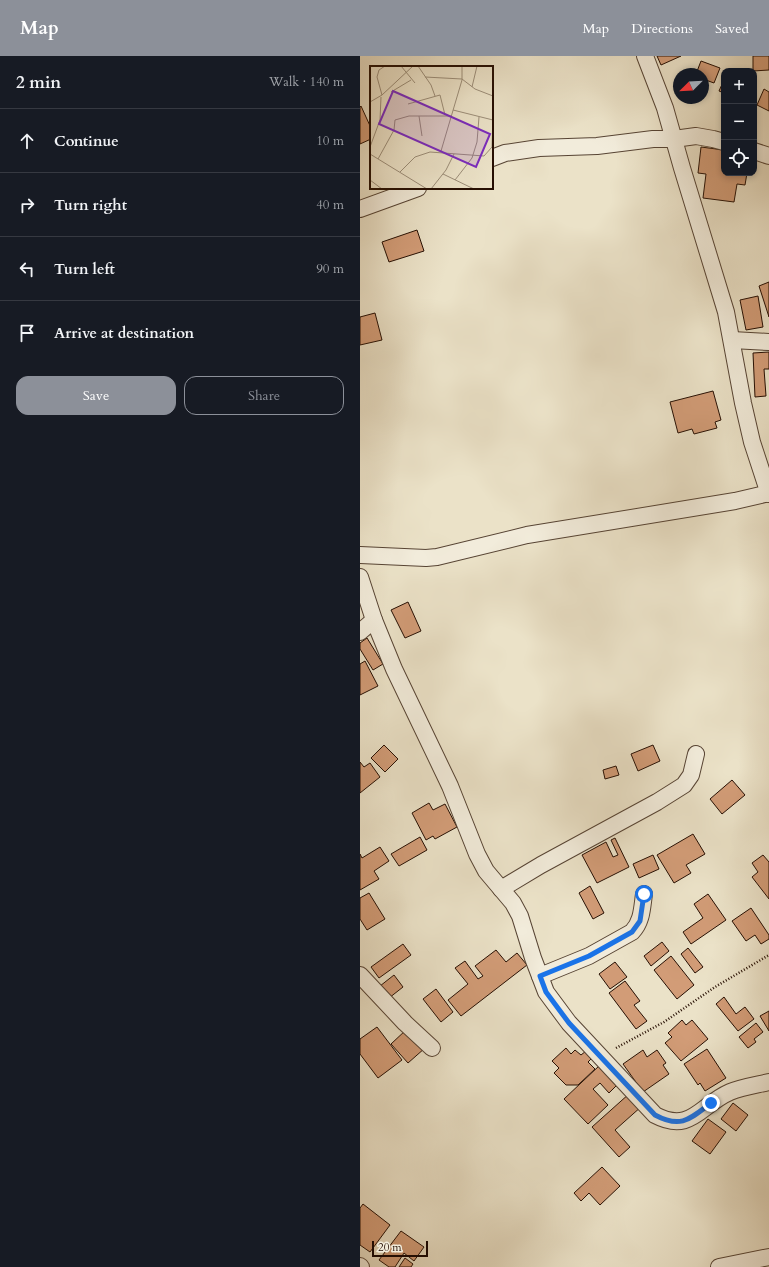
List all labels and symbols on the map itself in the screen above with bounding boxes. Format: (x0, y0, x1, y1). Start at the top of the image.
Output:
inset map (370, 66, 493, 189)
north arrow (673, 68, 709, 104)
route start (635, 885, 653, 903)
route end (702, 1094, 720, 1112)
scale bar (372, 1239, 428, 1258)

